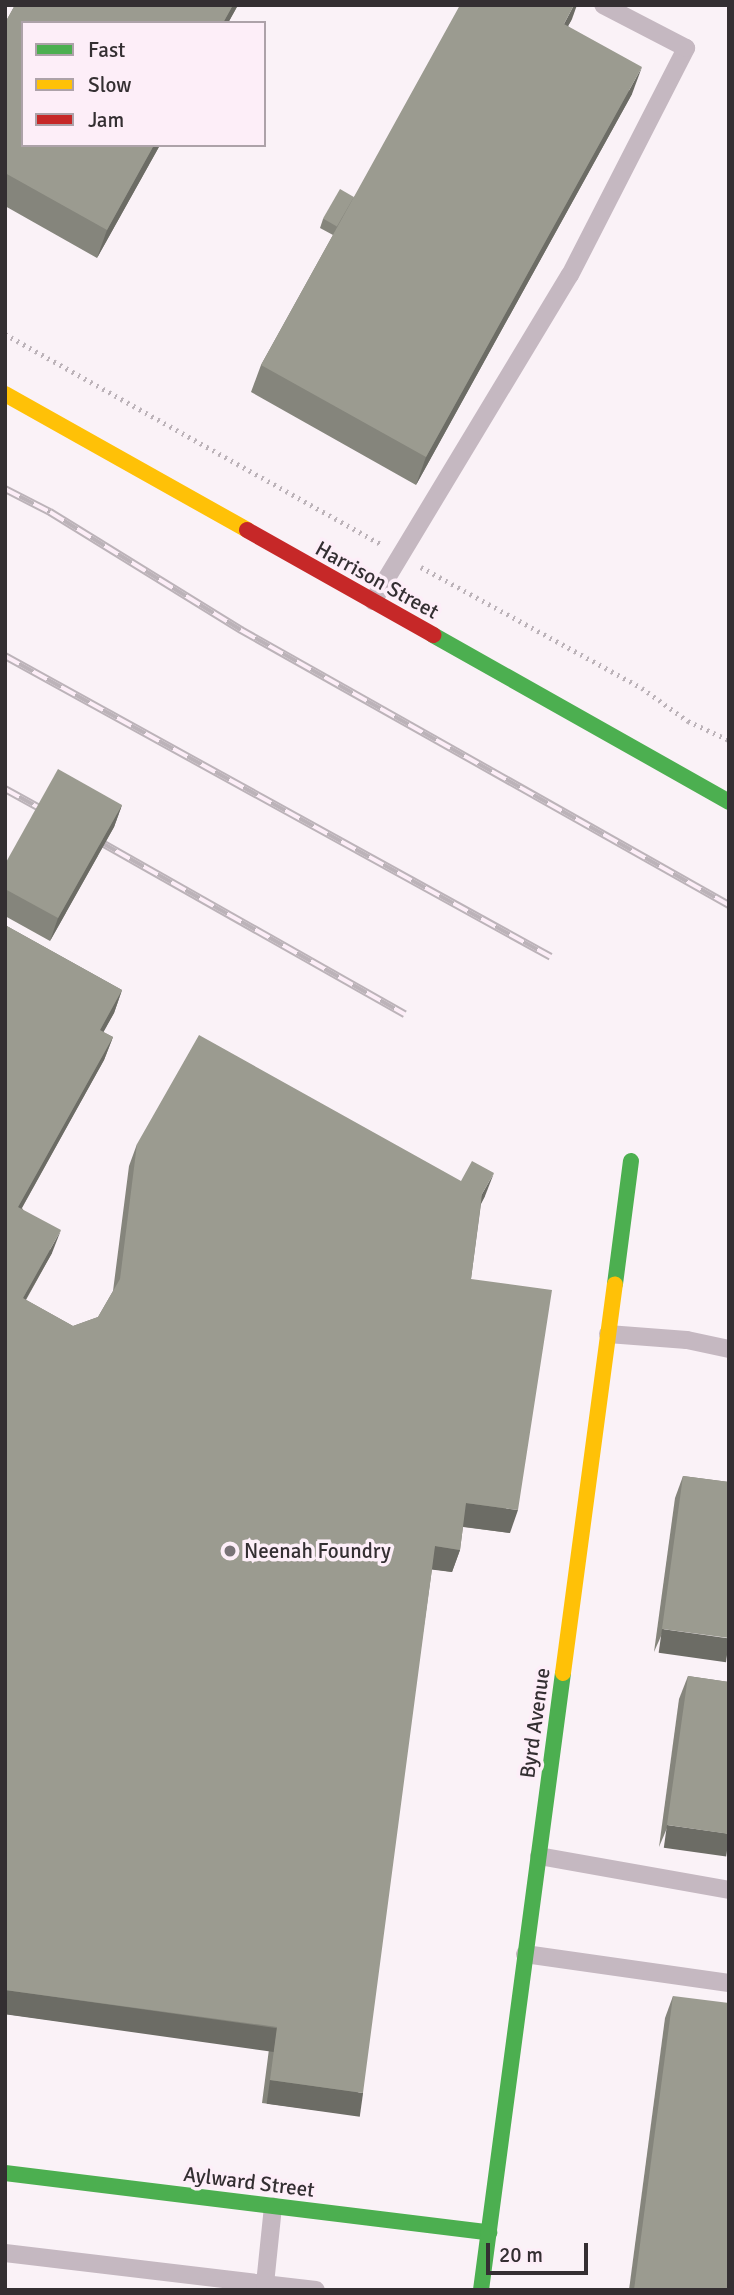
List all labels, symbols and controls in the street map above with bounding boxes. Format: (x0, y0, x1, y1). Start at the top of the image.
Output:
legend (21, 21, 266, 147)
text: Fast (88, 37, 125, 63)
text: Slow (88, 72, 132, 98)
text: Jam (88, 107, 124, 133)
street label: Harrison Street (311, 536, 443, 624)
place label: Neenah Foundry (244, 1538, 391, 1564)
marker: Neenah Foundry (222, 1543, 238, 1559)
street label: Byrd Avenue (515, 1666, 555, 1780)
street label: Aylward Street (182, 2161, 316, 2203)
scale bar (489, 2228, 590, 2272)
text: 20 m (499, 2242, 543, 2268)

